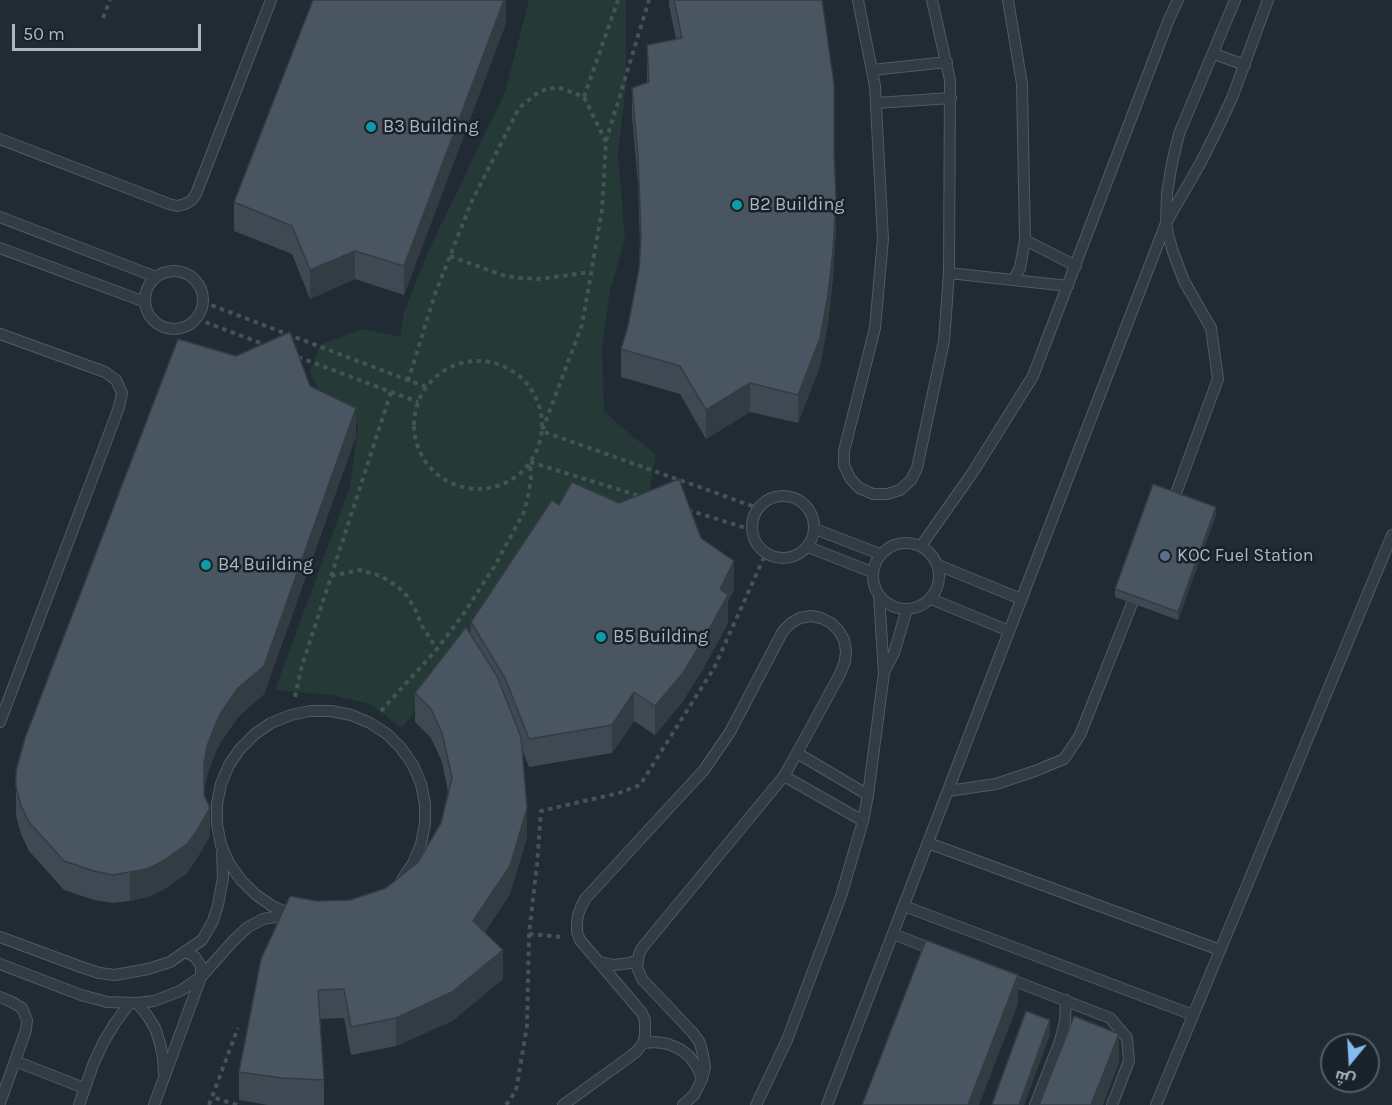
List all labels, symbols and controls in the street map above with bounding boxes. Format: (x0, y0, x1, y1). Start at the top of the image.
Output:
scale bar (15, 12, 204, 50)
text: 50 m (23, 23, 65, 45)
place label: B3 Building (383, 116, 479, 138)
marker: B3 Building (364, 120, 378, 134)
place label: B2 Building (749, 194, 844, 216)
marker: B2 Building (730, 198, 744, 212)
place label: KOC Fuel Station (1177, 545, 1314, 567)
marker: KOC Fuel Station (1158, 549, 1172, 563)
place label: B4 Building (218, 554, 313, 576)
marker: B4 Building (199, 558, 213, 572)
place label: B5 Building (613, 626, 708, 648)
marker: B5 Building (594, 630, 608, 644)
north arrow (1320, 1033, 1380, 1093)
text: ش (1332, 1066, 1358, 1091)

